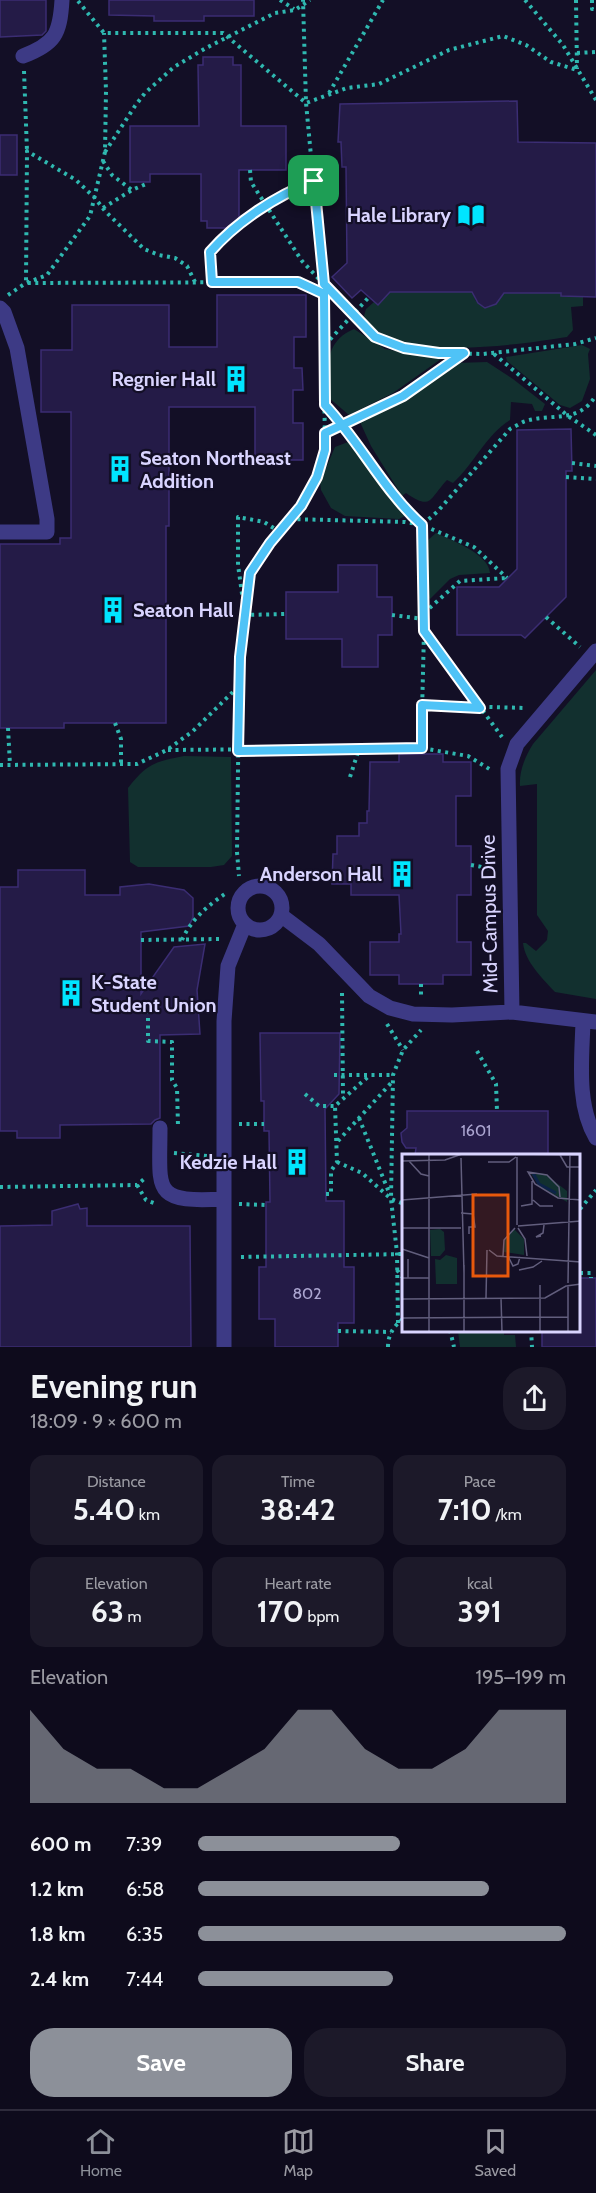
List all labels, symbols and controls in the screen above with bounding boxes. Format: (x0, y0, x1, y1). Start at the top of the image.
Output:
pin (288, 155, 339, 206)
icon: arrive (297, 164, 330, 197)
library icon: Hale Library (456, 200, 486, 230)
place label: Hale Library (347, 203, 451, 227)
building icon: Regnier Hall (221, 364, 251, 394)
place label: Regnier Hall (111, 367, 216, 391)
place label: Seaton Northeast Addition (140, 446, 291, 493)
building icon: Seaton Northeast Addition (105, 454, 135, 484)
building icon: Seaton Hall (98, 595, 128, 625)
place label: Seaton Hall (133, 598, 233, 622)
street label: Mid-Campus Drive (476, 835, 502, 993)
building icon: Anderson Hall (387, 859, 417, 889)
place label: Anderson Hall (260, 862, 382, 886)
place label: K-State Student Union (91, 970, 217, 1017)
building icon: K-State Student Union (56, 978, 86, 1008)
house number: 1601 (461, 1121, 491, 1140)
building icon: Kedzie Hall (282, 1147, 312, 1177)
place label: Kedzie Hall (180, 1150, 277, 1174)
inset map (402, 1154, 581, 1332)
house number: 802 (292, 1284, 322, 1303)
text: Evening run (30, 1366, 197, 1406)
button: share (503, 1367, 566, 1430)
text: 18:09 · 9 × 600 m (30, 1409, 182, 1433)
text: Distance (87, 1472, 146, 1491)
text: Time (281, 1472, 315, 1491)
text: Pace (464, 1472, 496, 1491)
text: 5.40 (73, 1491, 135, 1528)
text: 38:42 (260, 1491, 336, 1528)
text: 7:10 (438, 1491, 492, 1528)
text: km (135, 1505, 160, 1524)
text: /km (492, 1505, 522, 1524)
text: Elevation (85, 1574, 148, 1593)
text: Heart rate (265, 1574, 331, 1593)
text: kcal (467, 1574, 492, 1593)
text: 63 (91, 1593, 124, 1630)
text: 170 (257, 1593, 304, 1630)
text: 391 (458, 1593, 502, 1630)
text: m (124, 1607, 142, 1626)
text: bpm (304, 1607, 339, 1626)
text: Elevation (30, 1665, 108, 1689)
text: 195–199 m (475, 1665, 566, 1689)
text: 600 m (30, 1832, 91, 1856)
text: 7:39 (126, 1832, 162, 1856)
text: 1.2 km (30, 1877, 84, 1901)
text: 6:58 (126, 1877, 164, 1901)
text: 1.8 km (30, 1922, 85, 1946)
text: 6:35 (126, 1922, 163, 1946)
text: 2.4 km (30, 1967, 89, 1991)
text: 7:44 (126, 1967, 163, 1991)
button: Save (30, 2028, 292, 2097)
button: Share (304, 2028, 566, 2097)
tab: Home (80, 2125, 122, 2180)
tab: Map (282, 2125, 315, 2180)
tab: Saved (475, 2125, 516, 2180)

